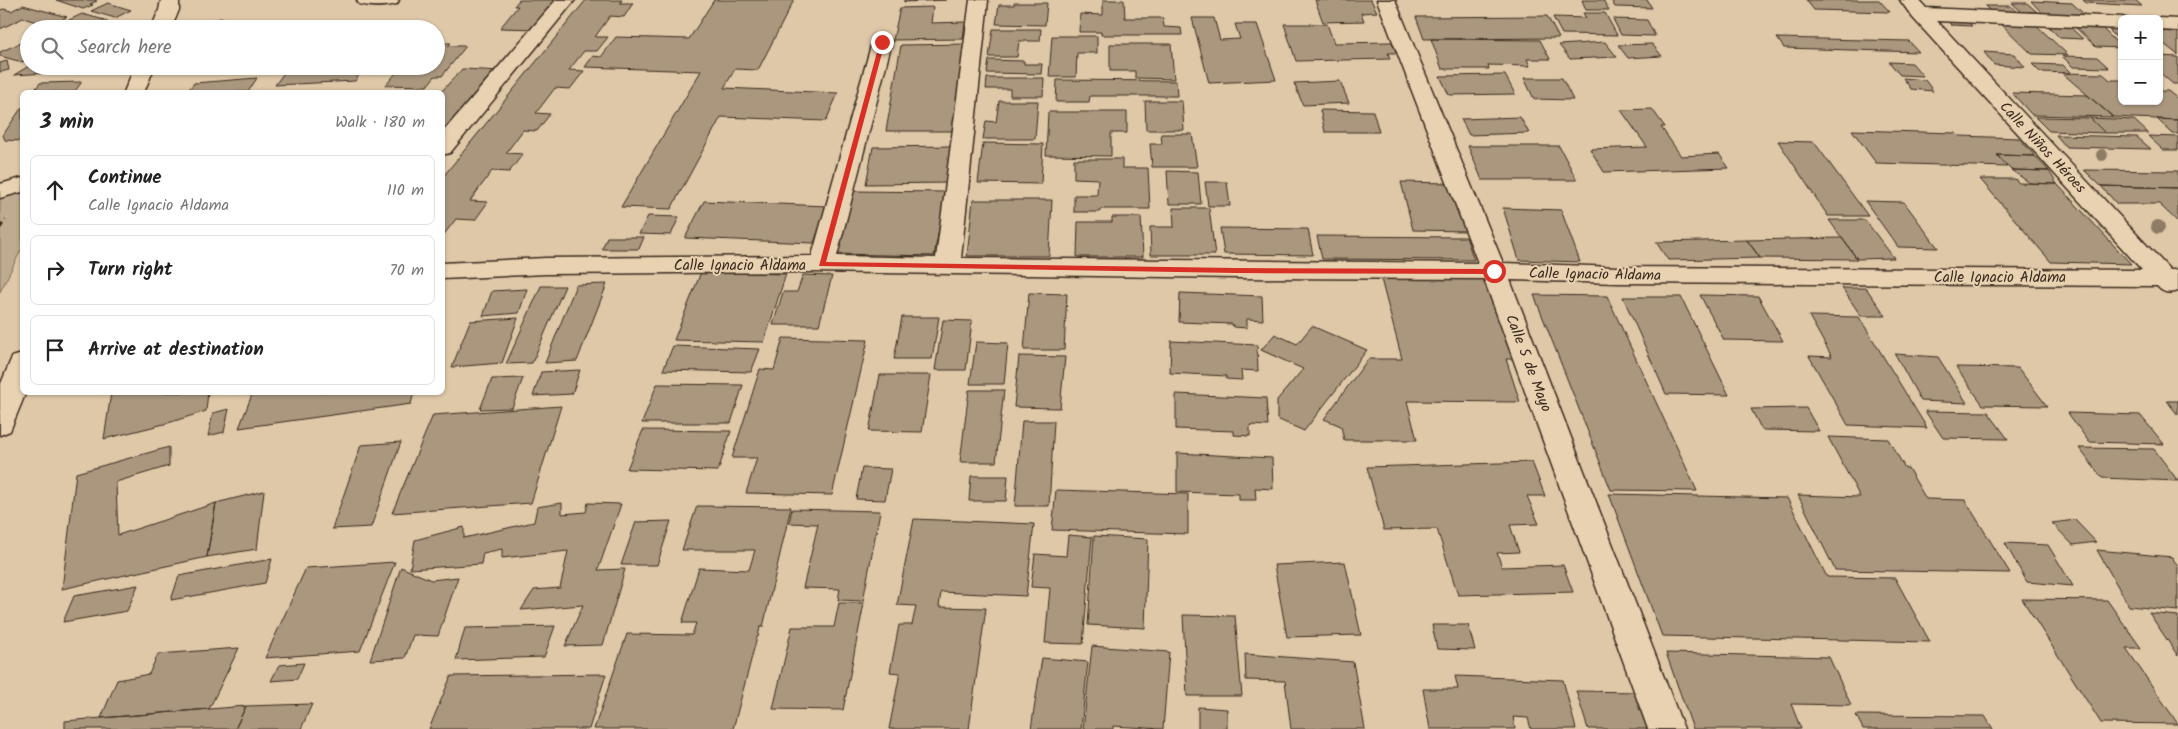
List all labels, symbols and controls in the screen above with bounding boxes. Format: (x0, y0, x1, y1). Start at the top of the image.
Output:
map controls (2118, 15, 2163, 105)
button: + (2118, 15, 2163, 60)
search box (20, 20, 445, 75)
route end (871, 31, 894, 54)
text: Search here (78, 33, 172, 63)
icon: search (38, 34, 66, 62)
button: − (2118, 60, 2163, 105)
street label: Calle Niños Héroes (1993, 96, 2092, 200)
text: 3 min (40, 106, 94, 139)
text: Walk · 180 m (335, 110, 425, 135)
text: Continue (88, 163, 161, 193)
icon: ahead (41, 176, 69, 204)
text: 110 m (387, 178, 424, 203)
text: Calle Ignacio Aldama (88, 193, 229, 218)
street label: Calle Ignacio Aldama (674, 254, 806, 278)
text: Turn right (88, 255, 173, 285)
icon: right (41, 256, 69, 284)
text: 70 m (389, 258, 424, 283)
route start (1483, 260, 1506, 283)
street label: Calle Ignacio Aldama (1529, 262, 1661, 288)
street label: Calle Ignacio Aldama (1934, 266, 2066, 290)
street label: Calle 5 de Mayo (1498, 311, 1558, 416)
text: Arrive at destination (88, 335, 264, 365)
icon: arrive (41, 336, 69, 364)

